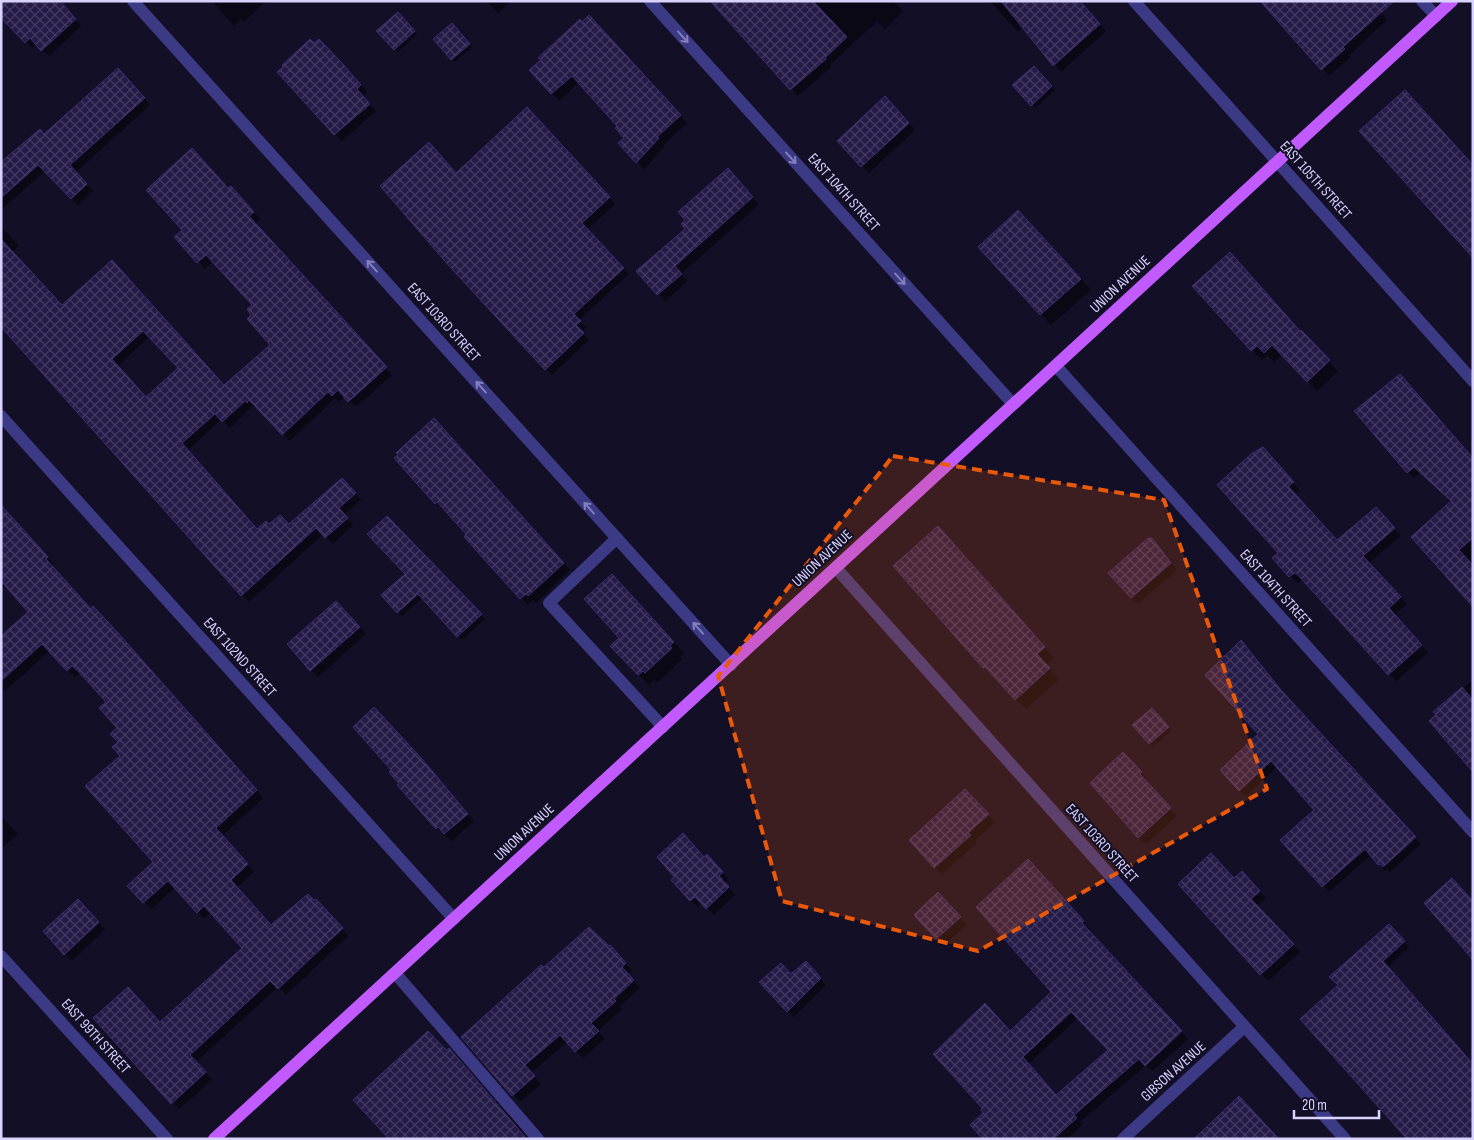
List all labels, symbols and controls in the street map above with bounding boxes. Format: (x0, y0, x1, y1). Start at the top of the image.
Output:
one-way arrow (677, 31, 689, 44)
street label: EAST 105TH STREET (1275, 137, 1356, 224)
street label: EAST 104TH STREET (804, 149, 884, 235)
one-way arrow (786, 152, 797, 165)
street label: UNION AVENUE (1086, 252, 1155, 317)
one-way arrow (366, 260, 378, 273)
one-way arrow (894, 272, 905, 285)
street label: EAST 103RD STREET (403, 279, 484, 366)
one-way arrow (475, 380, 486, 393)
one-way arrow (583, 501, 595, 514)
street label: UNION AVENUE (788, 526, 857, 591)
street label: EAST 104TH STREET (1236, 545, 1316, 631)
street label: EAST 102ND STREET (199, 614, 280, 701)
one-way arrow (692, 622, 704, 635)
street label: UNION AVENUE (490, 800, 559, 865)
street label: EAST 103RD STREET (1061, 800, 1142, 887)
street label: EAST 99TH STREET (57, 995, 134, 1078)
street label: GIBSON AVENUE (1137, 1037, 1210, 1106)
scale bar (1294, 1088, 1379, 1120)
text: 20 m (1302, 1096, 1327, 1115)

